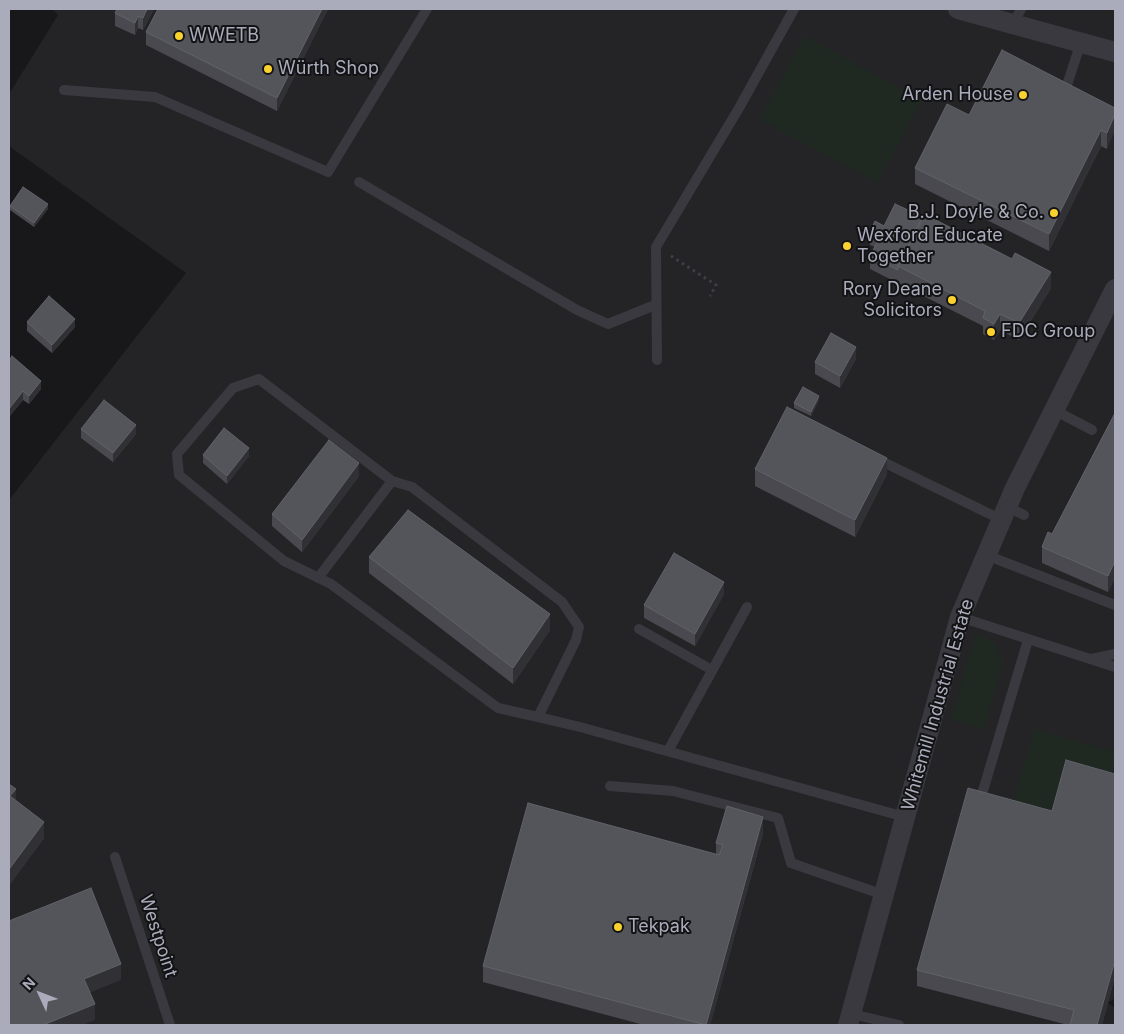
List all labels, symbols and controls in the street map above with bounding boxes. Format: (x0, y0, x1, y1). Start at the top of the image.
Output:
place label: WWETB (189, 25, 259, 47)
marker: WWETB (173, 30, 185, 42)
place label: Würth Shop (278, 58, 379, 80)
marker: Würth Shop (262, 63, 274, 75)
place label: Arden House (902, 84, 1013, 106)
marker: Arden House (1017, 89, 1029, 101)
place label: B.J. Doyle & Co. (908, 202, 1044, 224)
marker: B.J. Doyle & Co. (1048, 207, 1060, 219)
place label: Wexford Educate Together (857, 225, 1003, 268)
marker: Wexford Educate Together (841, 240, 853, 252)
place label: Rory Deane Solicitors (843, 279, 942, 322)
marker: Rory Deane Solicitors (946, 294, 958, 306)
place label: FDC Group (1001, 321, 1095, 343)
marker: FDC Group (985, 326, 997, 338)
street label: Whitemill Industrial Estate (897, 597, 979, 813)
street label: Westpoint (135, 892, 181, 980)
place label: Tekpak (628, 916, 690, 938)
marker: Tekpak (612, 921, 624, 933)
north arrow (15, 969, 65, 1019)
text: N (19, 974, 39, 993)

